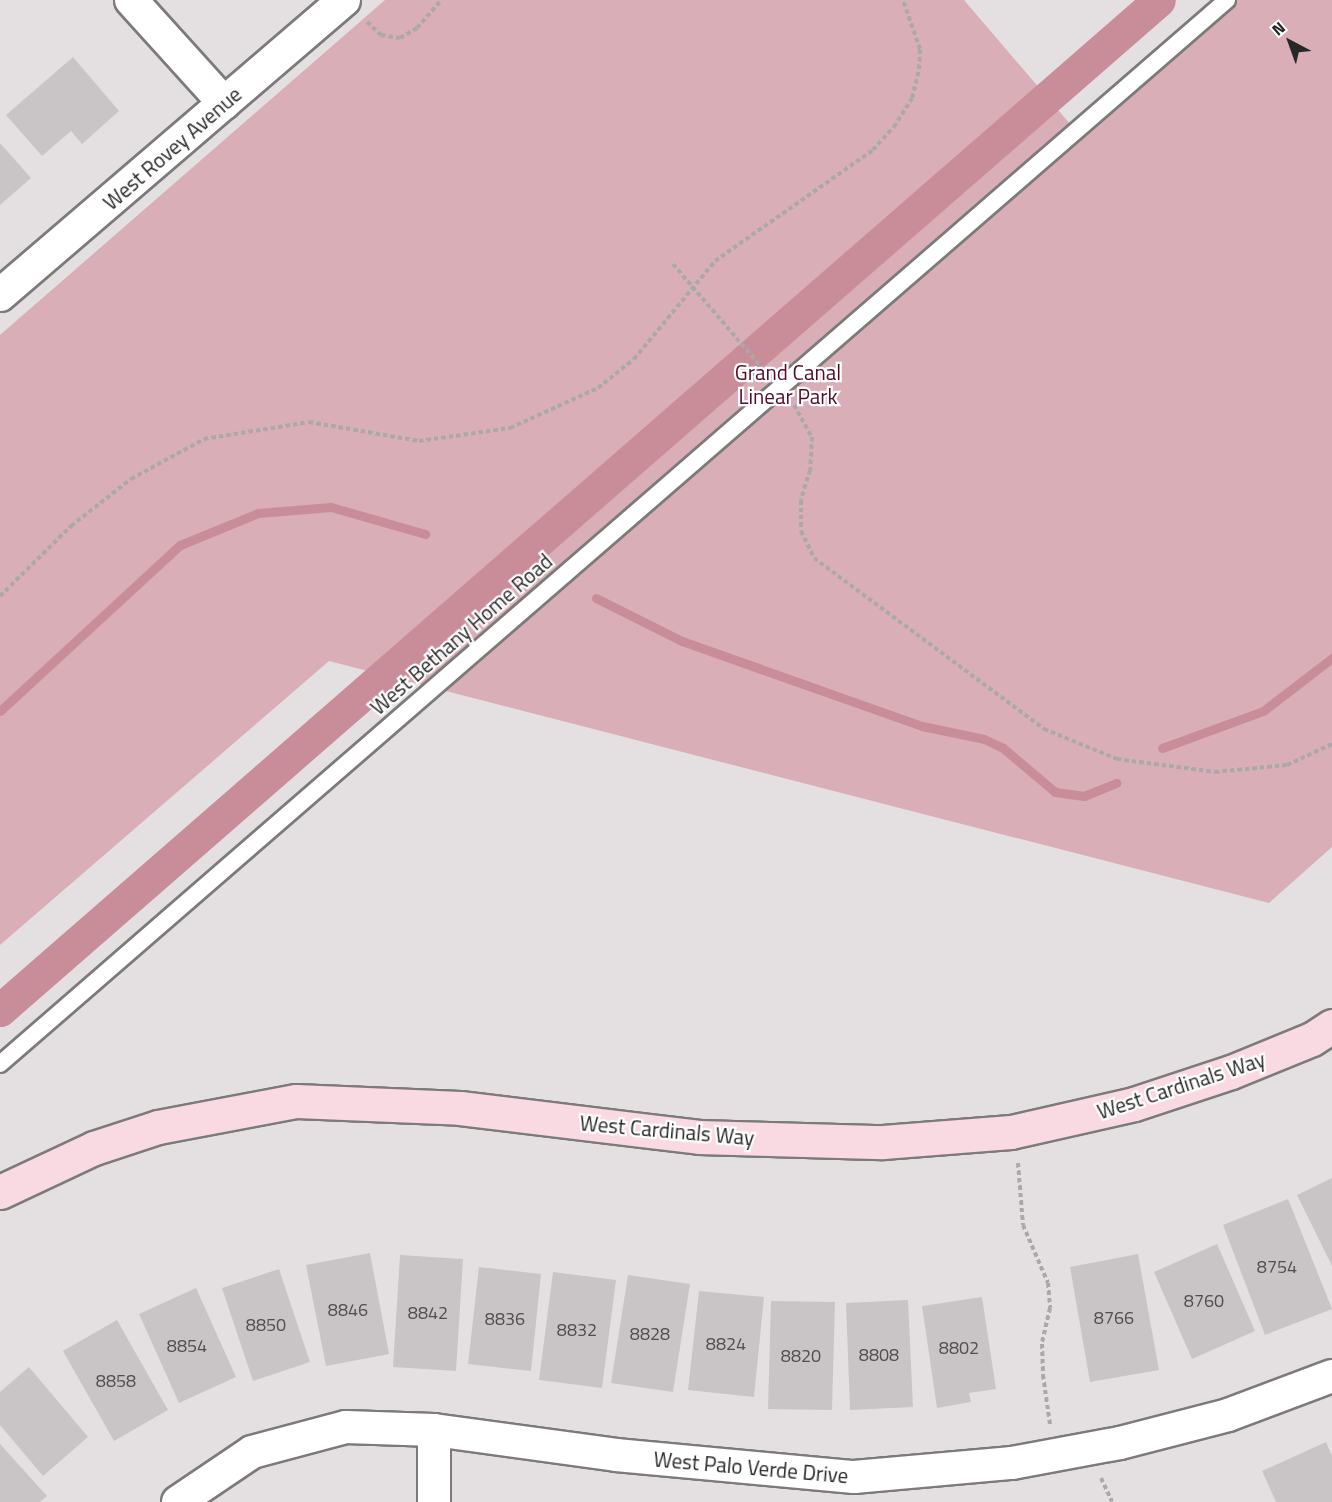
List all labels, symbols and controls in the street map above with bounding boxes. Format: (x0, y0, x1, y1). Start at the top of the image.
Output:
north arrow (1260, 12, 1320, 72)
text: N (1266, 16, 1290, 41)
street label: West Rovey Avenue (98, 81, 246, 215)
park label: Grand Canal Linear Park (735, 359, 841, 409)
street label: West Bethany Home Road (365, 548, 557, 720)
street label: West Cardinals Way (1094, 1046, 1268, 1124)
street label: West Cardinals Way (579, 1110, 755, 1150)
house number: 8754 (1257, 1256, 1297, 1278)
house number: 8760 (1184, 1290, 1224, 1312)
house number: 8846 (328, 1299, 368, 1321)
house number: 8842 (408, 1302, 448, 1324)
house number: 8766 (1094, 1307, 1134, 1329)
house number: 8836 (485, 1308, 525, 1330)
house number: 8850 (246, 1314, 286, 1336)
house number: 8832 (557, 1319, 597, 1341)
house number: 8828 (630, 1323, 670, 1345)
house number: 8824 (706, 1333, 746, 1355)
house number: 8854 (167, 1335, 207, 1357)
house number: 8802 (939, 1337, 979, 1359)
house number: 8808 (859, 1344, 899, 1366)
house number: 8820 (781, 1345, 821, 1367)
house number: 8858 (96, 1370, 136, 1392)
street label: West Palo Verde Drive (653, 1446, 849, 1488)

